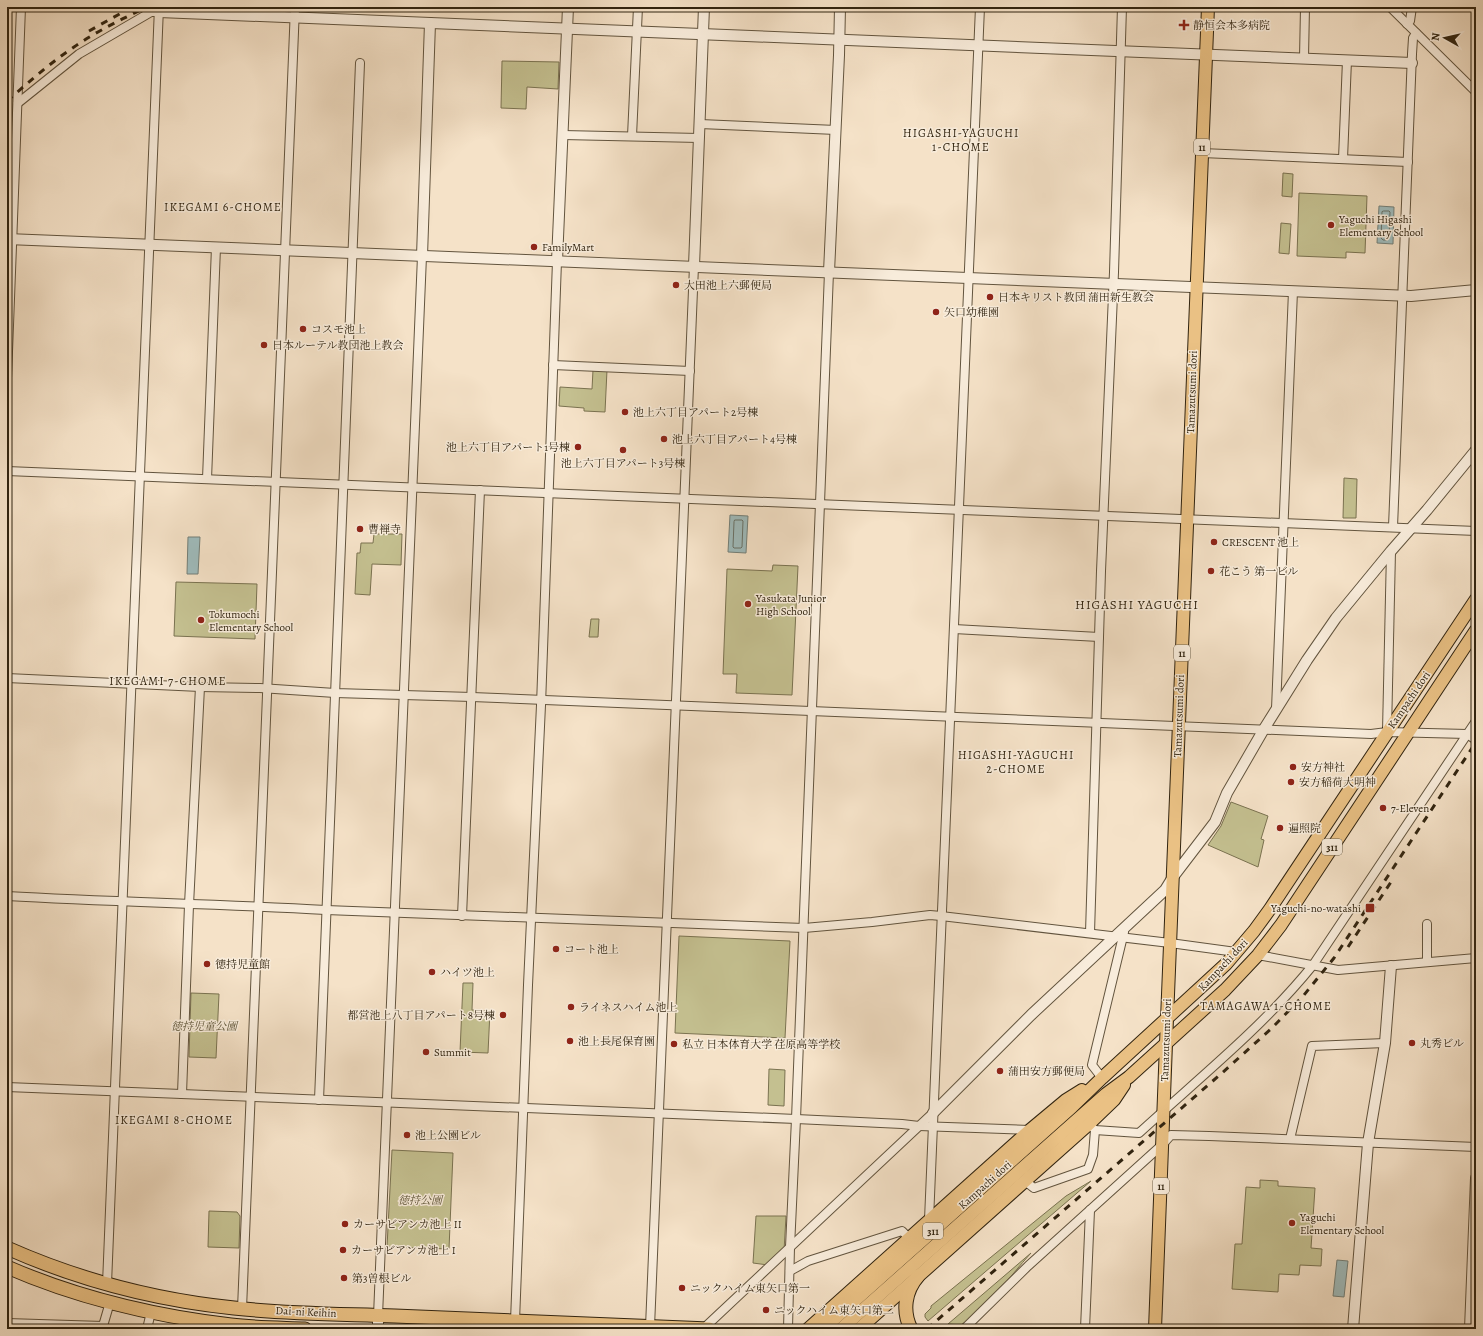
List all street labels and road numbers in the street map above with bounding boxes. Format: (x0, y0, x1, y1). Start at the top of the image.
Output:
road number: 11 (1194, 139, 1210, 155)
street label: Tamazutsumi dori (1183, 350, 1201, 434)
road number: 11 (1174, 645, 1190, 661)
street label: Kampachi dori (1384, 668, 1434, 732)
street label: Tamazutsumi dori (1170, 674, 1188, 758)
road number: 311 (1322, 839, 1342, 855)
street label: Kampachi dori (1195, 936, 1251, 994)
street label: Tamazutsumi dori (1157, 998, 1175, 1082)
street label: Kampachi dori (955, 1157, 1015, 1213)
road number: 11 (1153, 1178, 1169, 1194)
road number: 311 (923, 1223, 943, 1239)
street label: Dai-ni Keihin (275, 1303, 337, 1321)

